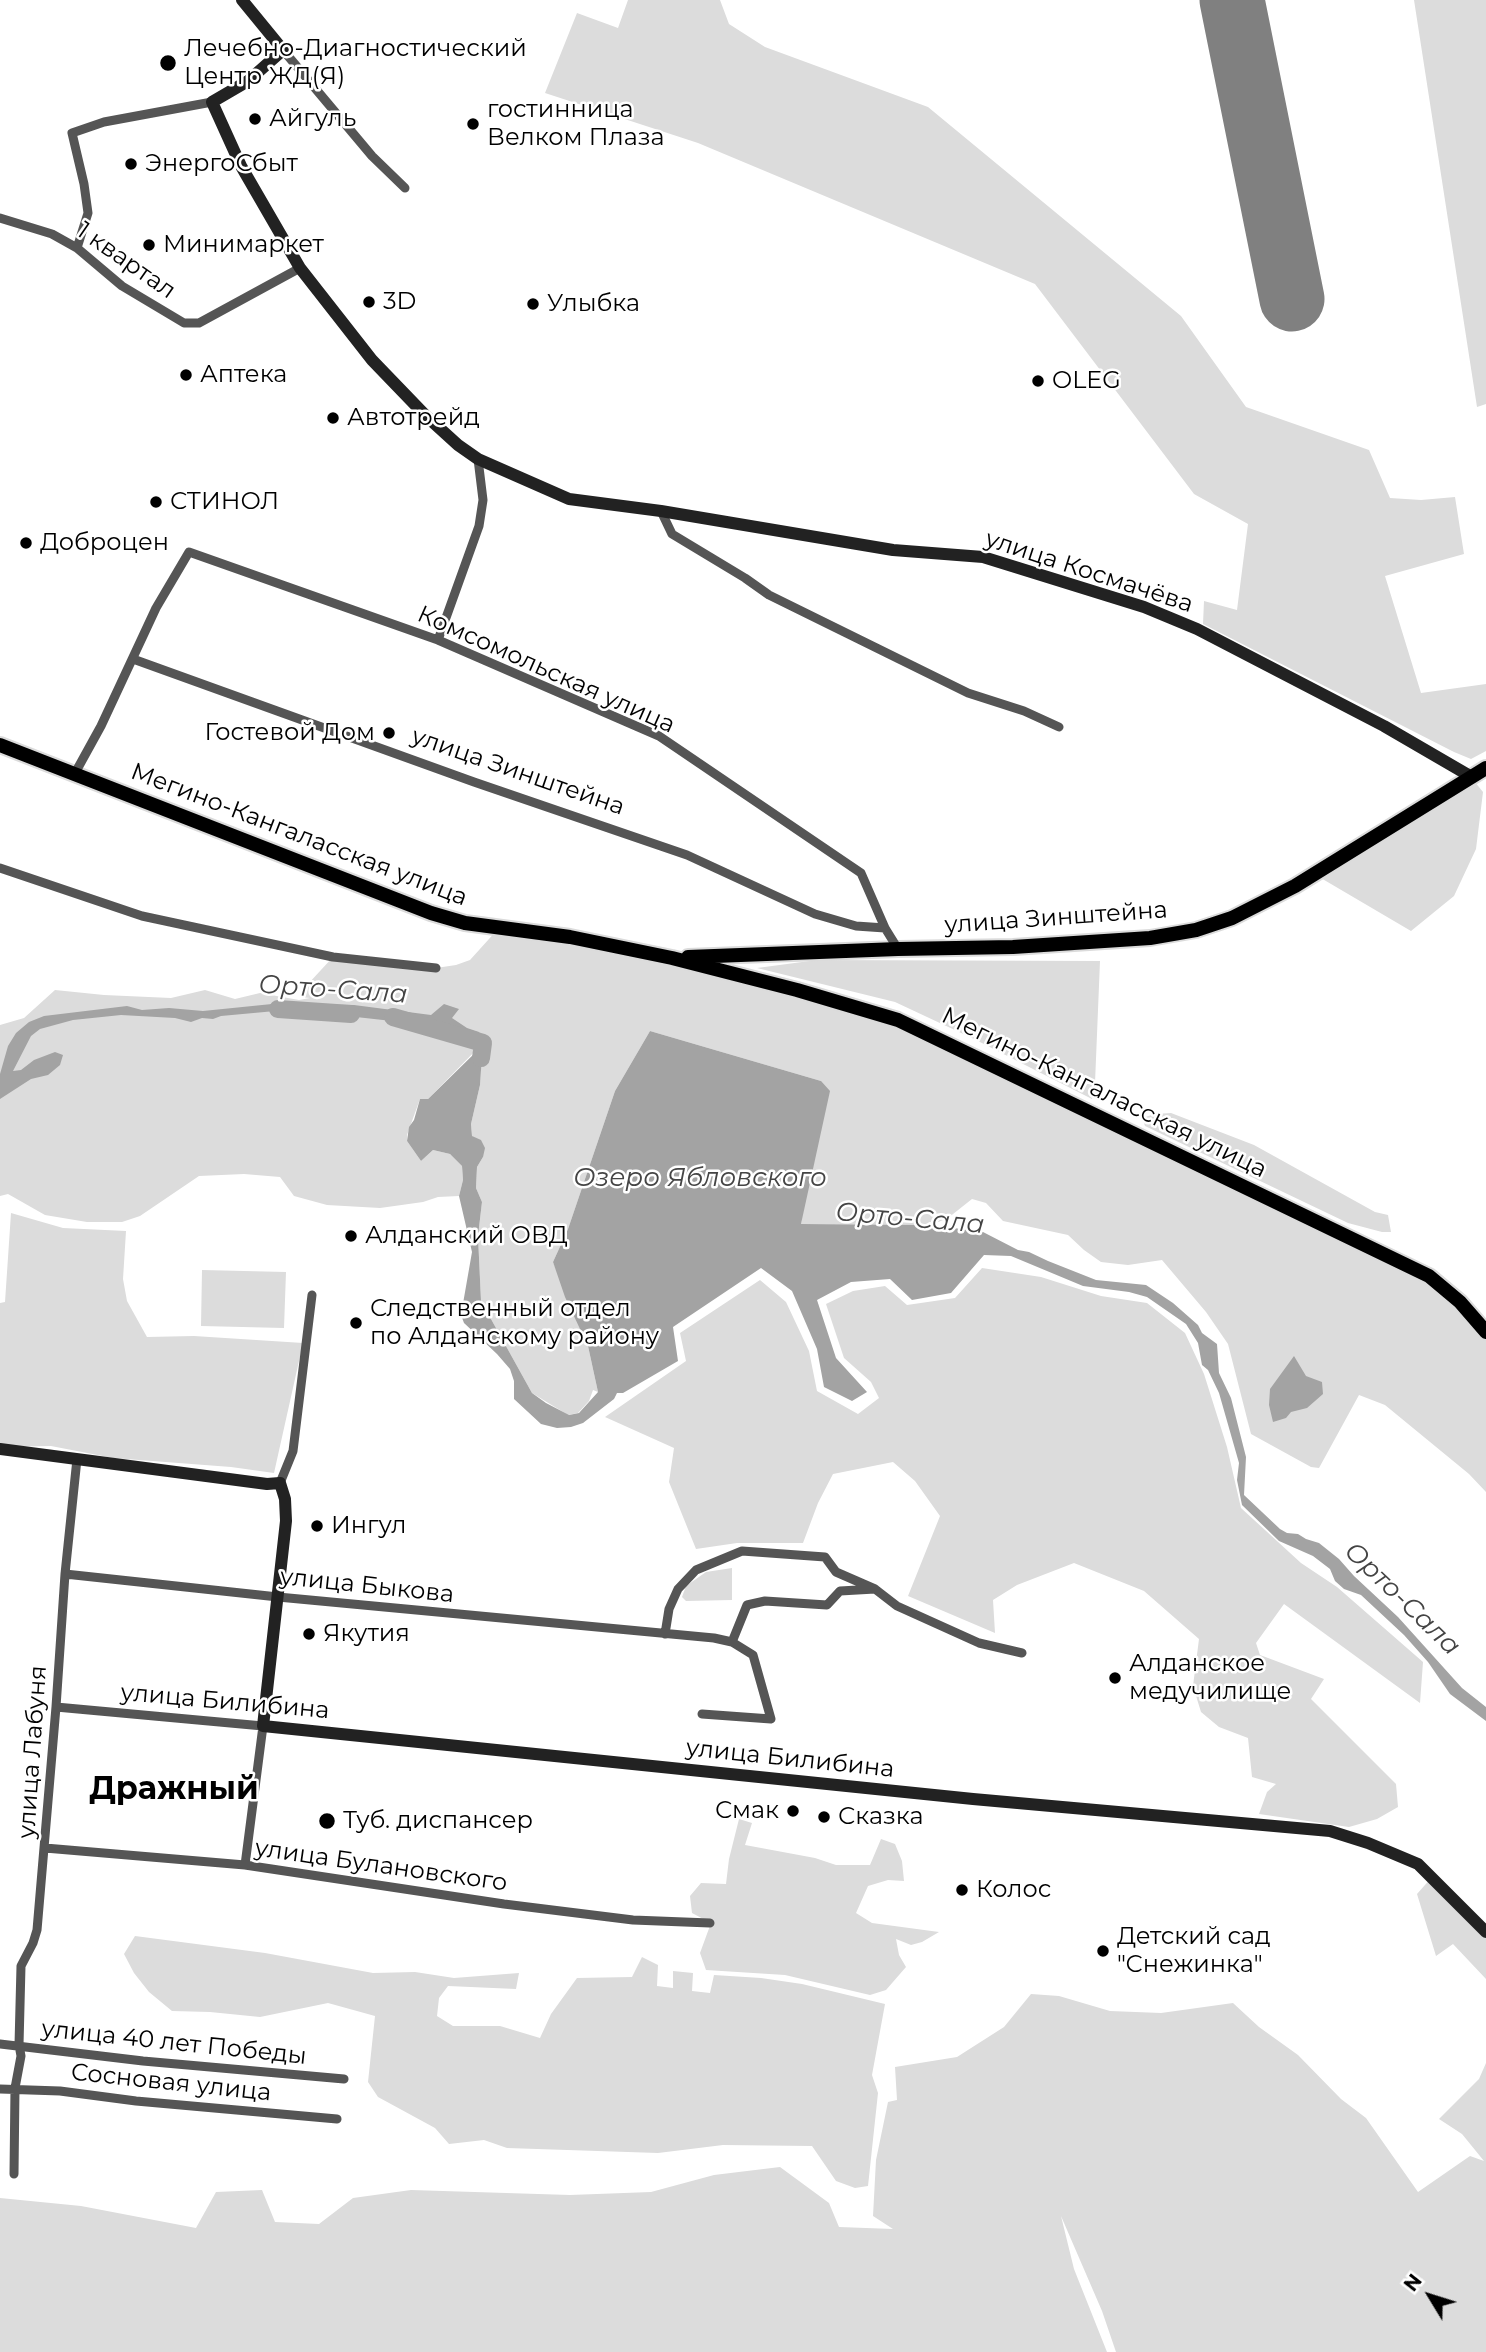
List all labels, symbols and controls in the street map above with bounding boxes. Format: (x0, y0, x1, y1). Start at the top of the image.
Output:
place label: Лечебно-Диагностический Центр ЖД(Я) (184, 35, 527, 91)
marker: Лечебно-Диагностический Центр ЖД(Я) (158, 53, 178, 73)
place label: гостинница Велком Плаза (487, 96, 665, 152)
place label: Айгуль (269, 105, 356, 133)
marker: Айгуль (247, 111, 263, 127)
marker: гостинница Велком Плаза (465, 116, 481, 132)
place label: ЭнергоСбыт (145, 150, 298, 178)
marker: ЭнергоСбыт (123, 156, 139, 172)
street label: 1 квартал (71, 217, 181, 305)
place label: Минимаркет (163, 231, 324, 259)
marker: Минимаркет (141, 237, 157, 253)
place label: 3D (383, 288, 416, 316)
place label: Улыбка (547, 290, 640, 318)
marker: 3D (361, 294, 377, 310)
marker: Улыбка (525, 296, 541, 312)
place label: Аптека (200, 361, 287, 389)
marker: Аптека (178, 367, 194, 383)
place label: OLEG (1052, 367, 1121, 395)
marker: OLEG (1030, 373, 1046, 389)
place label: Автотрейд (347, 404, 480, 432)
marker: Автотрейд (325, 410, 341, 426)
place label: СТИНОЛ (170, 488, 279, 516)
marker: СТИНОЛ (148, 494, 164, 510)
street label: улица Космачёва (981, 525, 1197, 619)
place label: Доброцен (40, 529, 169, 557)
marker: Доброцен (18, 535, 34, 551)
street label: Комсомольская улица (413, 600, 679, 740)
place label: Гостевой Дом (204, 719, 375, 747)
street label: улица Зинштейна (408, 722, 628, 822)
marker: Гостевой Дом (381, 725, 397, 741)
street label: Мегино-Кангаласская улица (127, 757, 471, 913)
street label: улица Зинштейна (944, 896, 1168, 940)
water label: Орто-Сала (257, 969, 409, 1011)
street label: Мегино-Кангаласская улица (937, 1002, 1271, 1184)
water label: Озеро Ябловского (573, 1162, 827, 1194)
water label: Орто-Сала (834, 1197, 986, 1241)
place label: Алданский ОВД (365, 1222, 568, 1250)
marker: Алданский ОВД (343, 1228, 359, 1244)
place label: Следственный отдел по Алданскому району (370, 1295, 659, 1351)
marker: Следственный отдел по Алданскому району (348, 1315, 364, 1331)
place label: Ингул (331, 1512, 406, 1540)
marker: Ингул (309, 1518, 325, 1534)
water label: Орто-Сала (1337, 1536, 1467, 1662)
street label: улица Быкова (279, 1563, 455, 1609)
place label: Якутия (323, 1620, 410, 1648)
marker: Якутия (301, 1626, 317, 1642)
place label: Алданское медучилище (1129, 1650, 1291, 1706)
street label: улица Лабуня (13, 1664, 53, 1840)
marker: Алданское медучилище (1107, 1670, 1123, 1686)
street label: улица Билибина (119, 1679, 331, 1725)
street label: улица Билибина (684, 1734, 896, 1784)
district label: Дражный (89, 1771, 259, 1809)
place label: Смак (715, 1797, 779, 1825)
marker: Смак (785, 1803, 801, 1819)
place label: Сказка (838, 1803, 923, 1831)
place label: Туб. диспансер (343, 1807, 533, 1835)
marker: Сказка (816, 1809, 832, 1825)
marker: Туб. диспансер (317, 1811, 337, 1831)
street label: улица Булановского (253, 1834, 509, 1898)
place label: Колос (976, 1876, 1051, 1904)
marker: Колос (954, 1882, 970, 1898)
place label: Детский сад "Снежинка" (1117, 1923, 1271, 1979)
marker: Детский сад "Снежинка" (1095, 1943, 1111, 1959)
street label: улица 40 лет Победы (40, 2015, 308, 2071)
street label: Сосновая улица (69, 2058, 273, 2108)
north arrow (1395, 2261, 1465, 2331)
text: N (1399, 2270, 1427, 2296)

